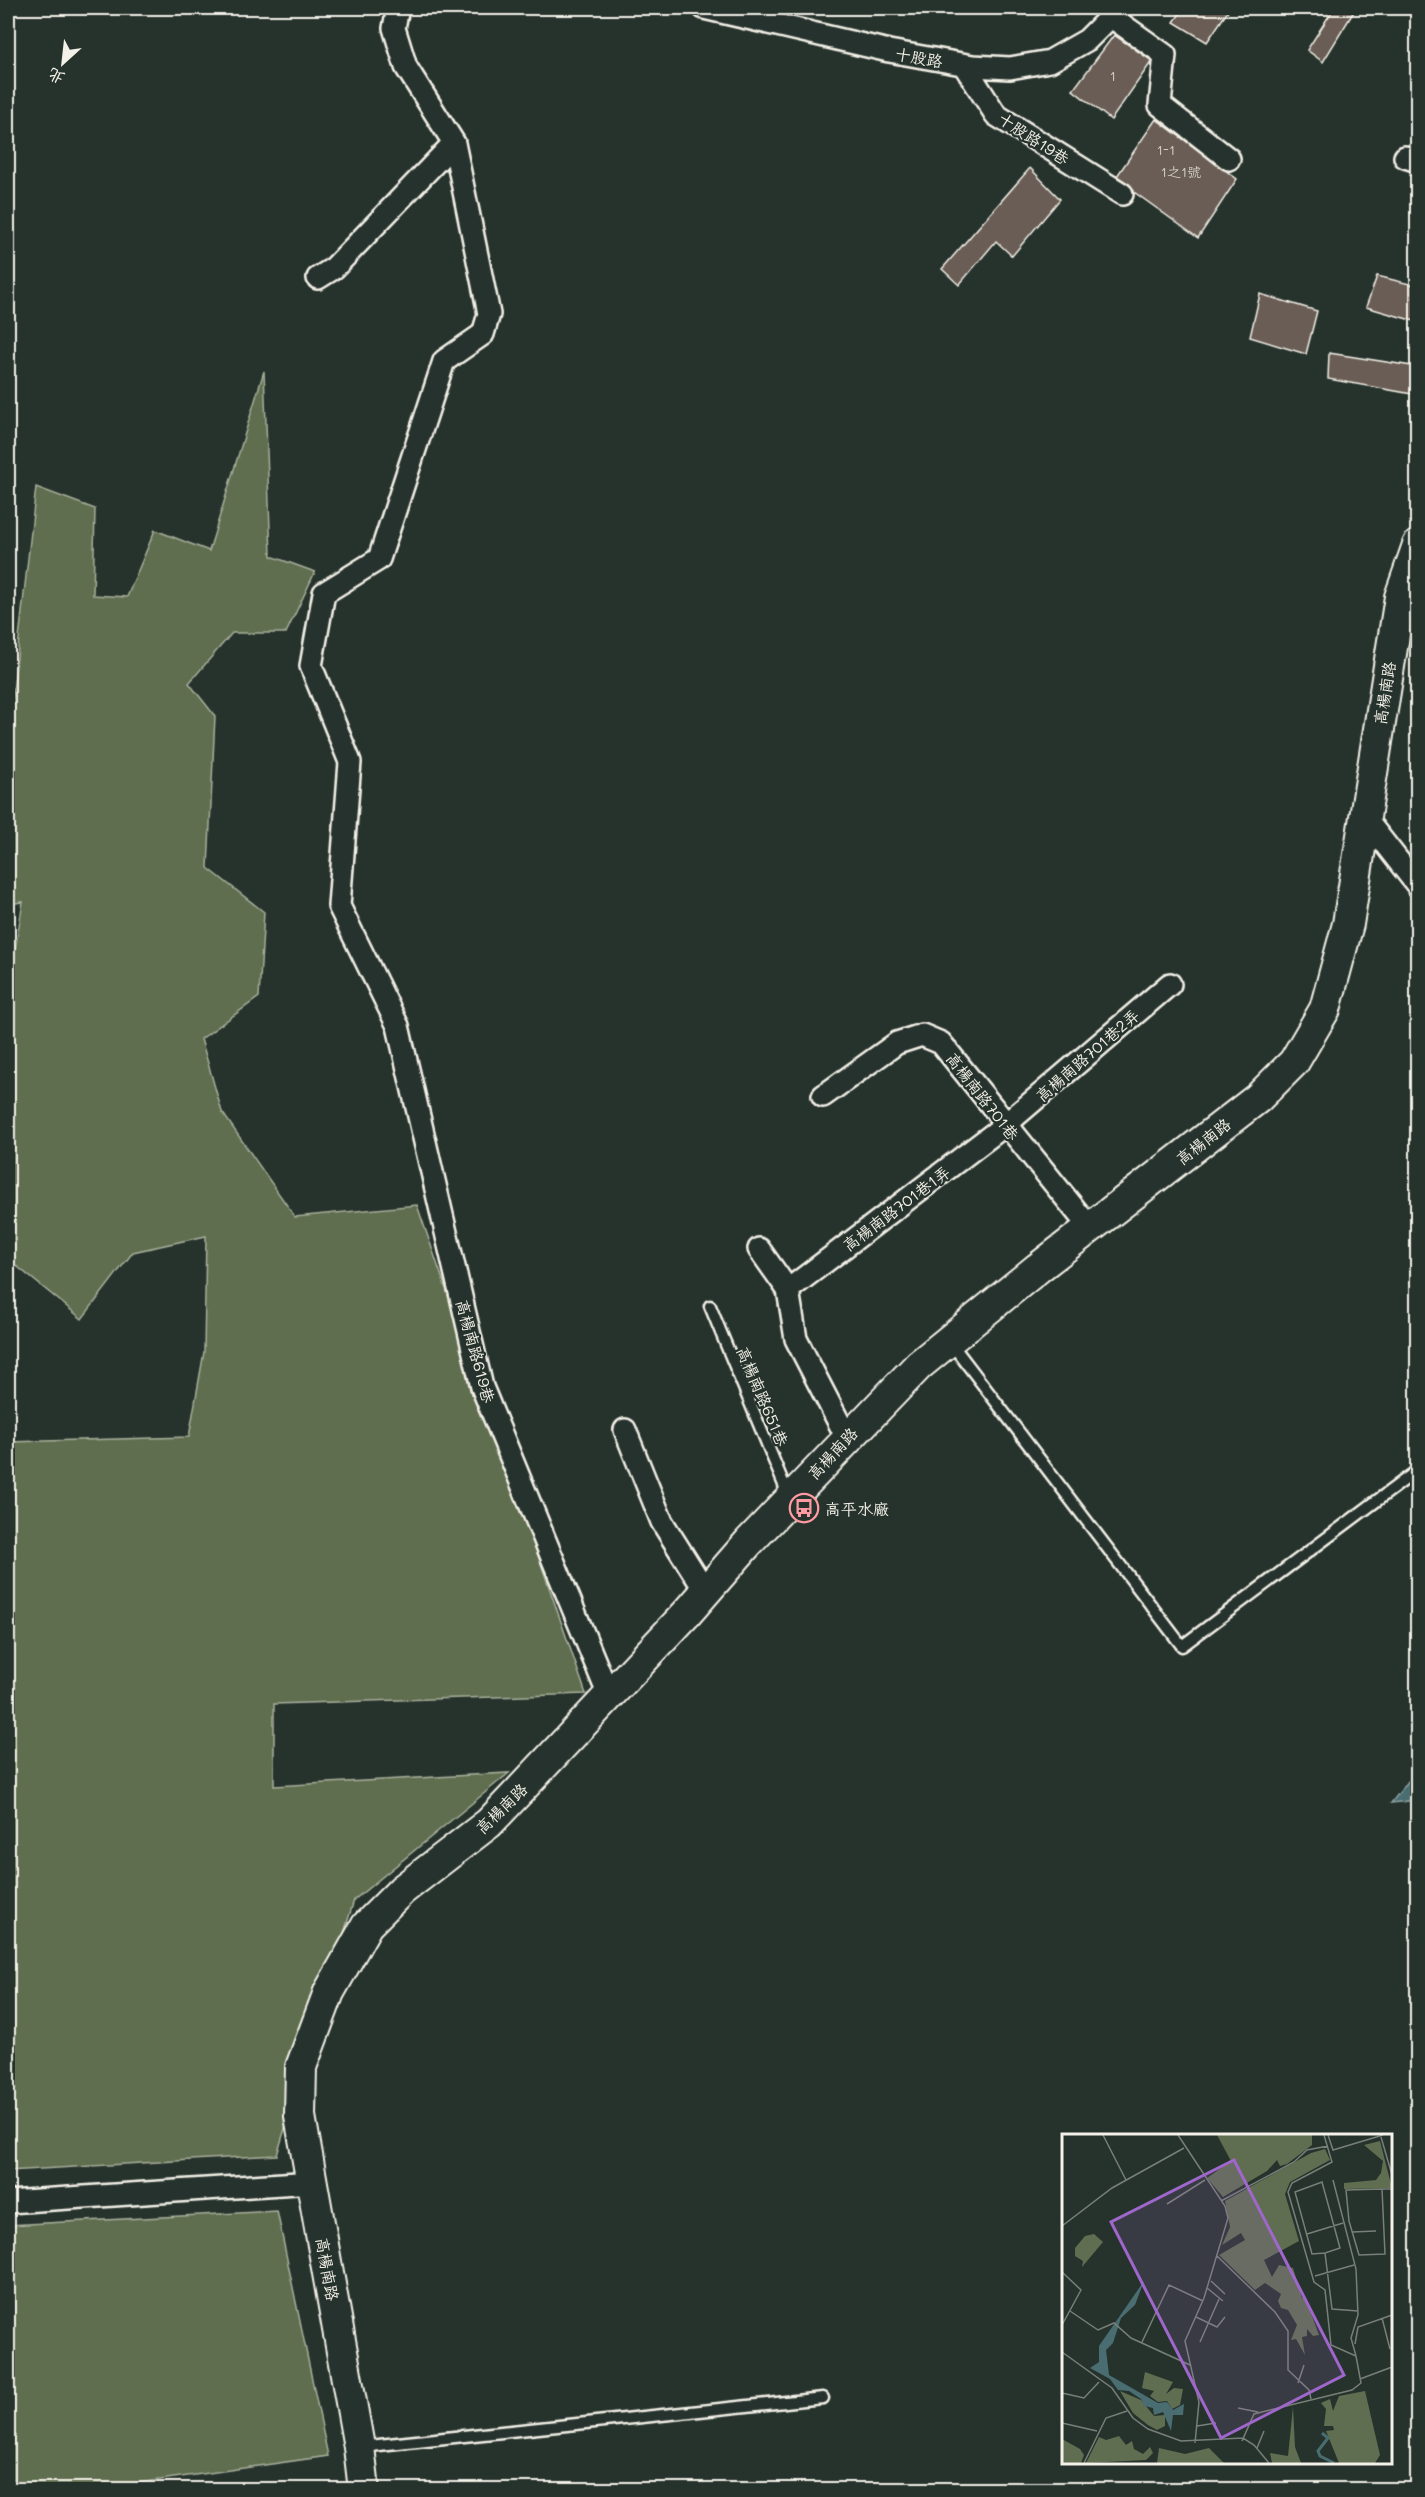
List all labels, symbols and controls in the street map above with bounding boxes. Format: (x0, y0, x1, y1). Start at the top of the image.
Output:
north arrow (33, 33, 93, 93)
street label: 十股路 (894, 42, 944, 72)
text: 北 (44, 64, 68, 90)
house number: 1 (1110, 66, 1116, 85)
street label: 十股路19巷 (994, 107, 1074, 169)
house number: 1-1 (1157, 140, 1175, 159)
house number: 1之1號 (1161, 162, 1201, 181)
street label: 高楊南路 (1369, 660, 1399, 726)
street label: 高楊南路701巷2弄 (1031, 1004, 1143, 1106)
street label: 高楊南路701巷 (942, 1048, 1024, 1144)
street label: 高楊南路 (1171, 1113, 1235, 1169)
street label: 高楊南路701巷1弄 (838, 1161, 954, 1255)
street label: 高楊南路619巷 (452, 1297, 500, 1405)
street label: 高楊南路651巷 (733, 1343, 793, 1449)
street label: 高楊南路 (802, 1422, 862, 1484)
bus stop icon: 高平水廠 (788, 1492, 820, 1524)
place label: 高平水廠 (825, 1498, 889, 1519)
street label: 高楊南路 (471, 1778, 531, 1838)
inset map (1062, 2134, 1392, 2464)
street label: 高楊南路 (312, 2236, 344, 2302)

